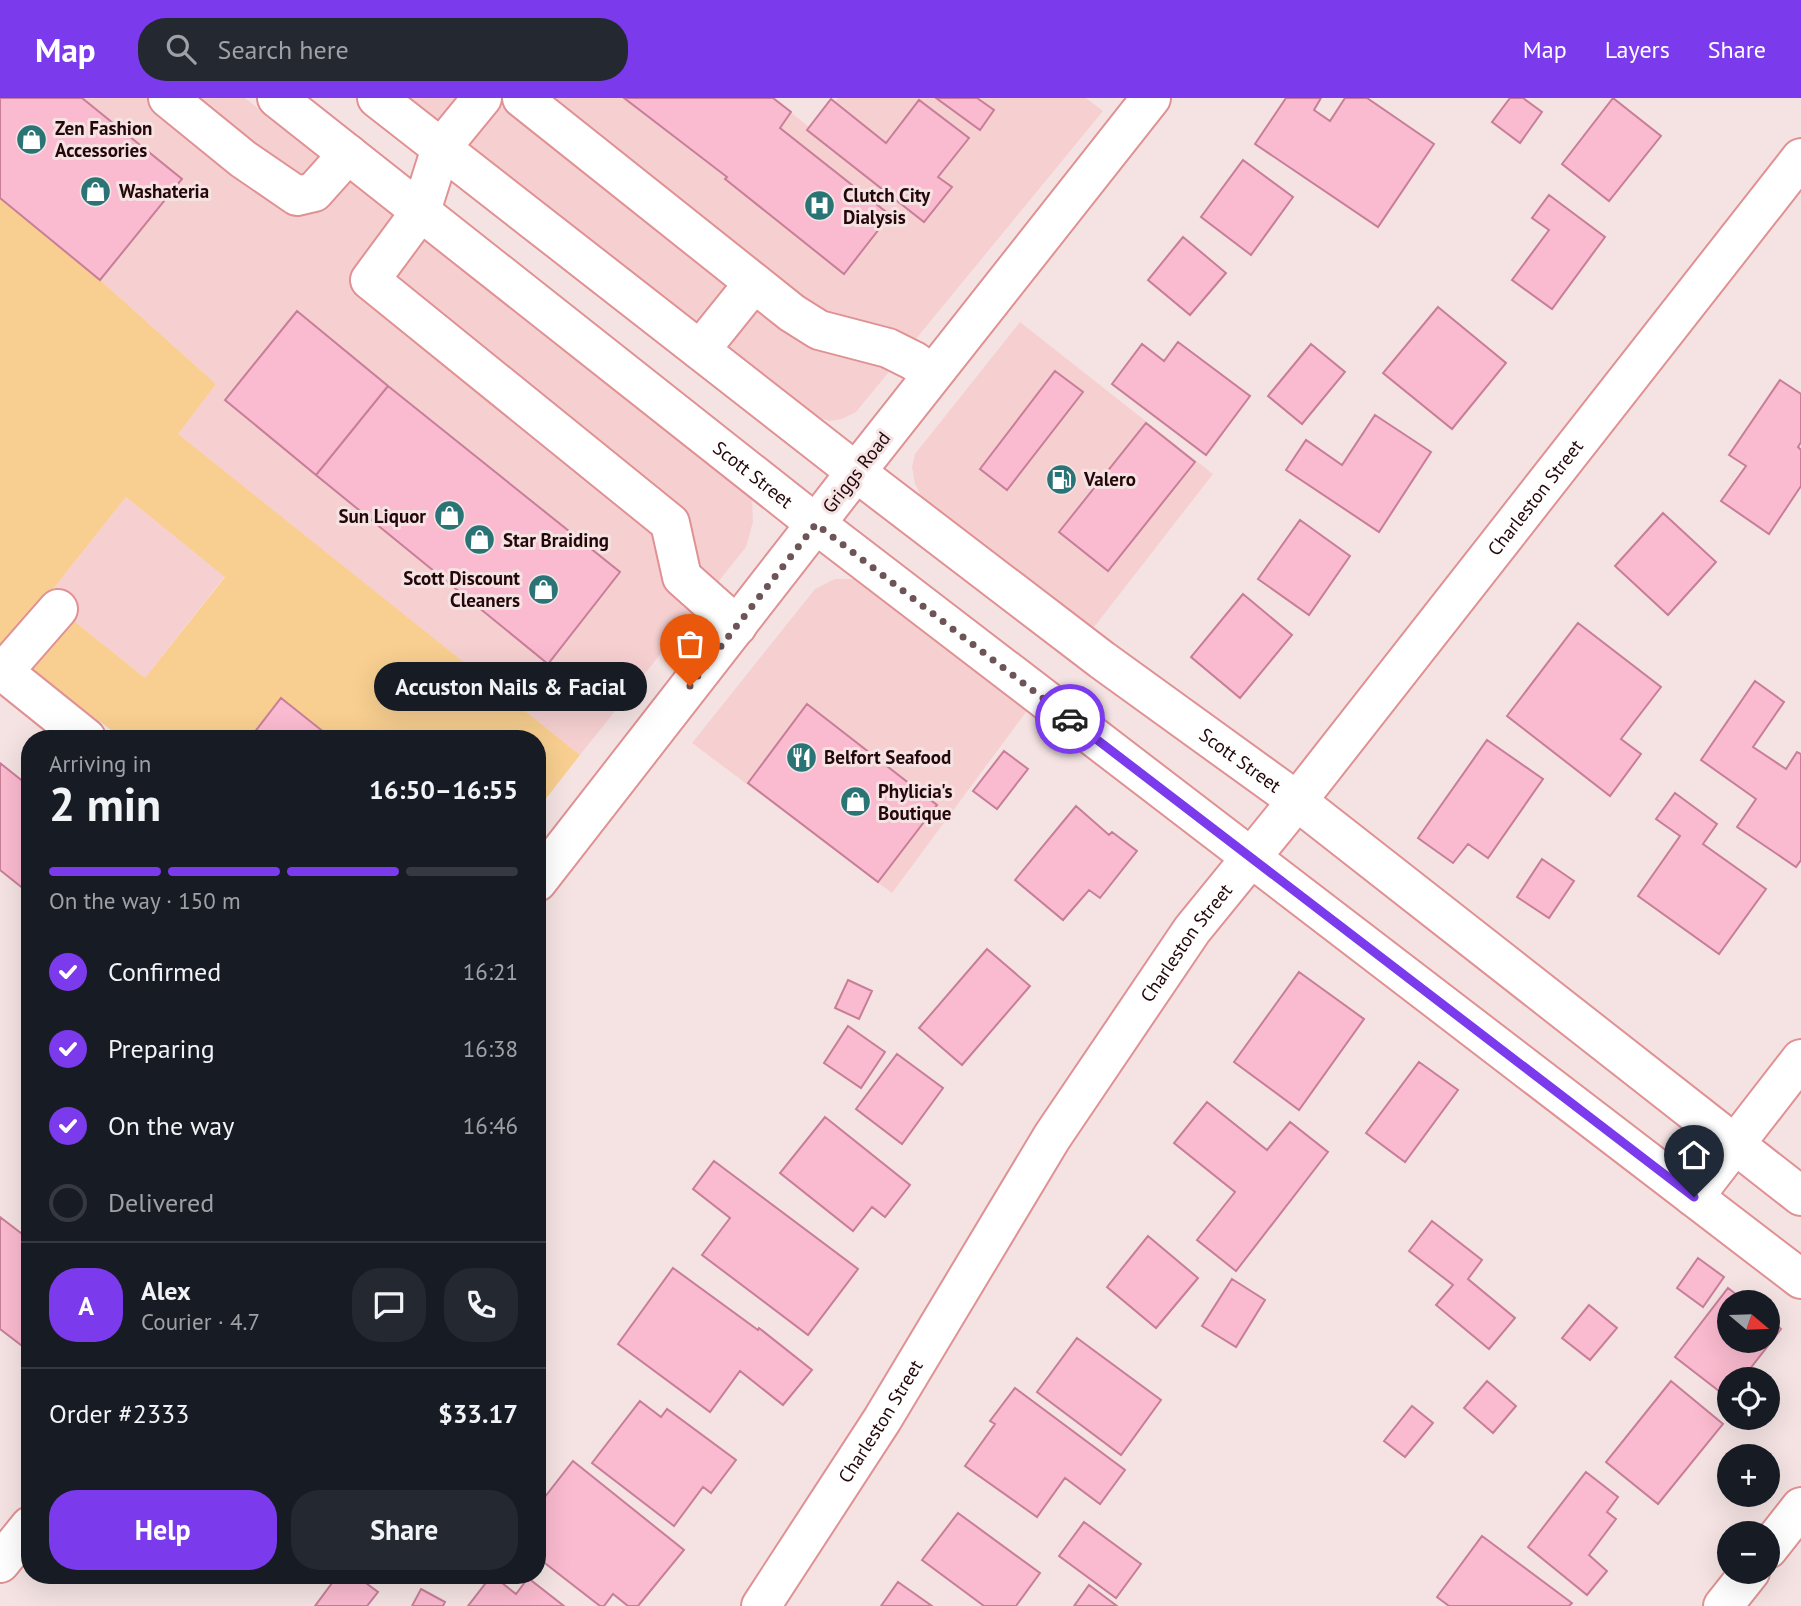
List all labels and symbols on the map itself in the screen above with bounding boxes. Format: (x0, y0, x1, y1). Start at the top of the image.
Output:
place label: Zen Fashion Accessories (55, 116, 152, 162)
shop icon: Zen Fashion Accessories (15, 122, 49, 156)
shop icon: Washateria (79, 174, 113, 208)
place label: Washateria (119, 179, 209, 203)
place label: Clutch City Dialysis (843, 183, 931, 229)
hospital icon: Clutch City Dialysis (803, 189, 837, 223)
street label: Griggs Road (817, 426, 895, 518)
street label: Charleston Street (1482, 434, 1588, 560)
street label: Scott Street (709, 436, 798, 514)
fuel station icon: Valero (1044, 462, 1078, 496)
place label: Valero (1083, 467, 1136, 491)
shop icon: Sun Liquor (432, 499, 466, 533)
place label: Sun Liquor (338, 504, 426, 528)
shop icon: Star Braiding (463, 523, 497, 557)
place label: Star Braiding (503, 528, 609, 552)
place label: Scott Discount Cleaners (403, 566, 520, 612)
shop icon: Scott Discount Cleaners (526, 572, 560, 606)
pin (660, 614, 720, 686)
callout: Accuston Nails & Facial (375, 662, 648, 710)
courier (1035, 684, 1105, 754)
street label: Scott Street (1195, 722, 1286, 798)
restaurant icon: Belfort Seafood (784, 740, 818, 774)
place label: Belfort Seafood (824, 745, 951, 769)
place label: Phylicia's Boutique (878, 779, 952, 825)
shop icon: Phylicia's Boutique (838, 785, 872, 819)
street label: Charleston Street (1135, 878, 1237, 1007)
pin (1664, 1125, 1724, 1197)
north arrow (1717, 1290, 1780, 1353)
street label: Charleston Street (832, 1355, 928, 1487)

